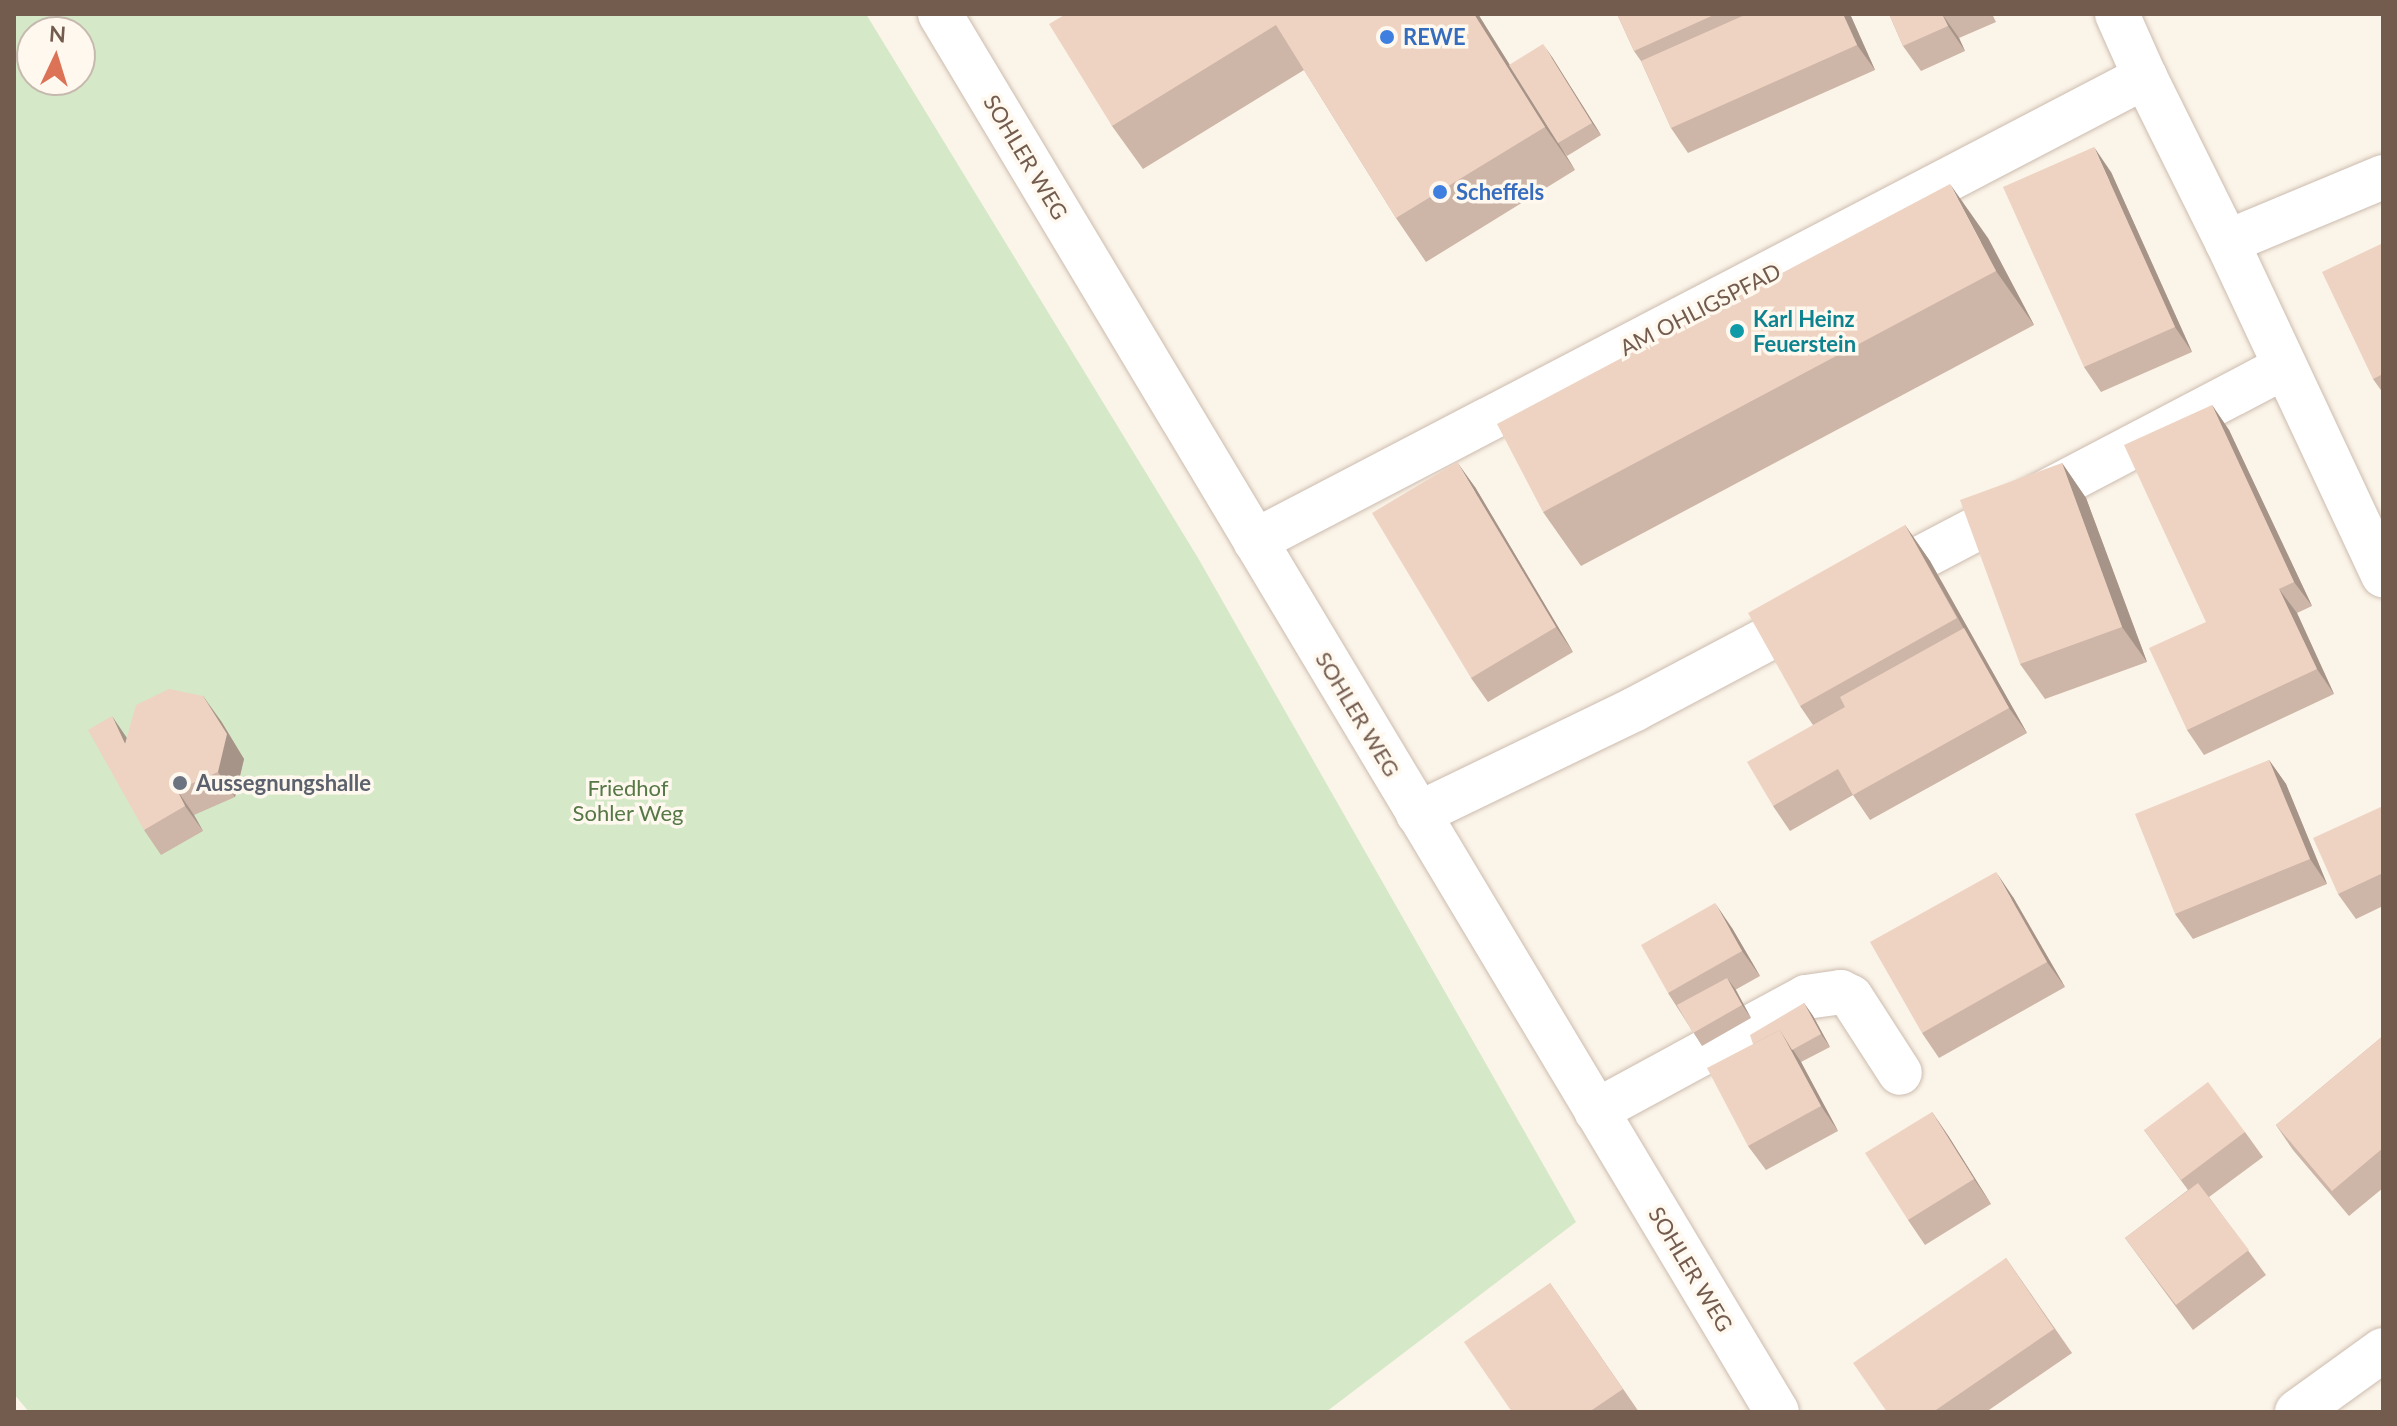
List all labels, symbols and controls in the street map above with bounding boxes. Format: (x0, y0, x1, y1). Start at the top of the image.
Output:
north arrow (16, 16, 96, 96)
text: N (48, 19, 67, 48)
place label: REWE (1403, 24, 1466, 50)
marker: REWE (1378, 28, 1396, 46)
street label: SOHLER WEG (978, 90, 1074, 224)
place label: Scheffels (1456, 179, 1544, 205)
marker: Scheffels (1431, 183, 1449, 201)
street label: AM OHLIGSPFAD (1615, 257, 1785, 361)
place label: Karl Heinz Feuerstein (1753, 305, 1856, 356)
marker: Karl Heinz Feuerstein (1728, 322, 1746, 340)
street label: SOHLER WEG (1310, 647, 1406, 781)
place label: Aussegnungshalle (196, 770, 371, 796)
marker: Aussegnungshalle (171, 774, 189, 792)
park label: Friedhof Sohler Weg (572, 774, 684, 826)
street label: SOHLER WEG (1643, 1202, 1739, 1336)

